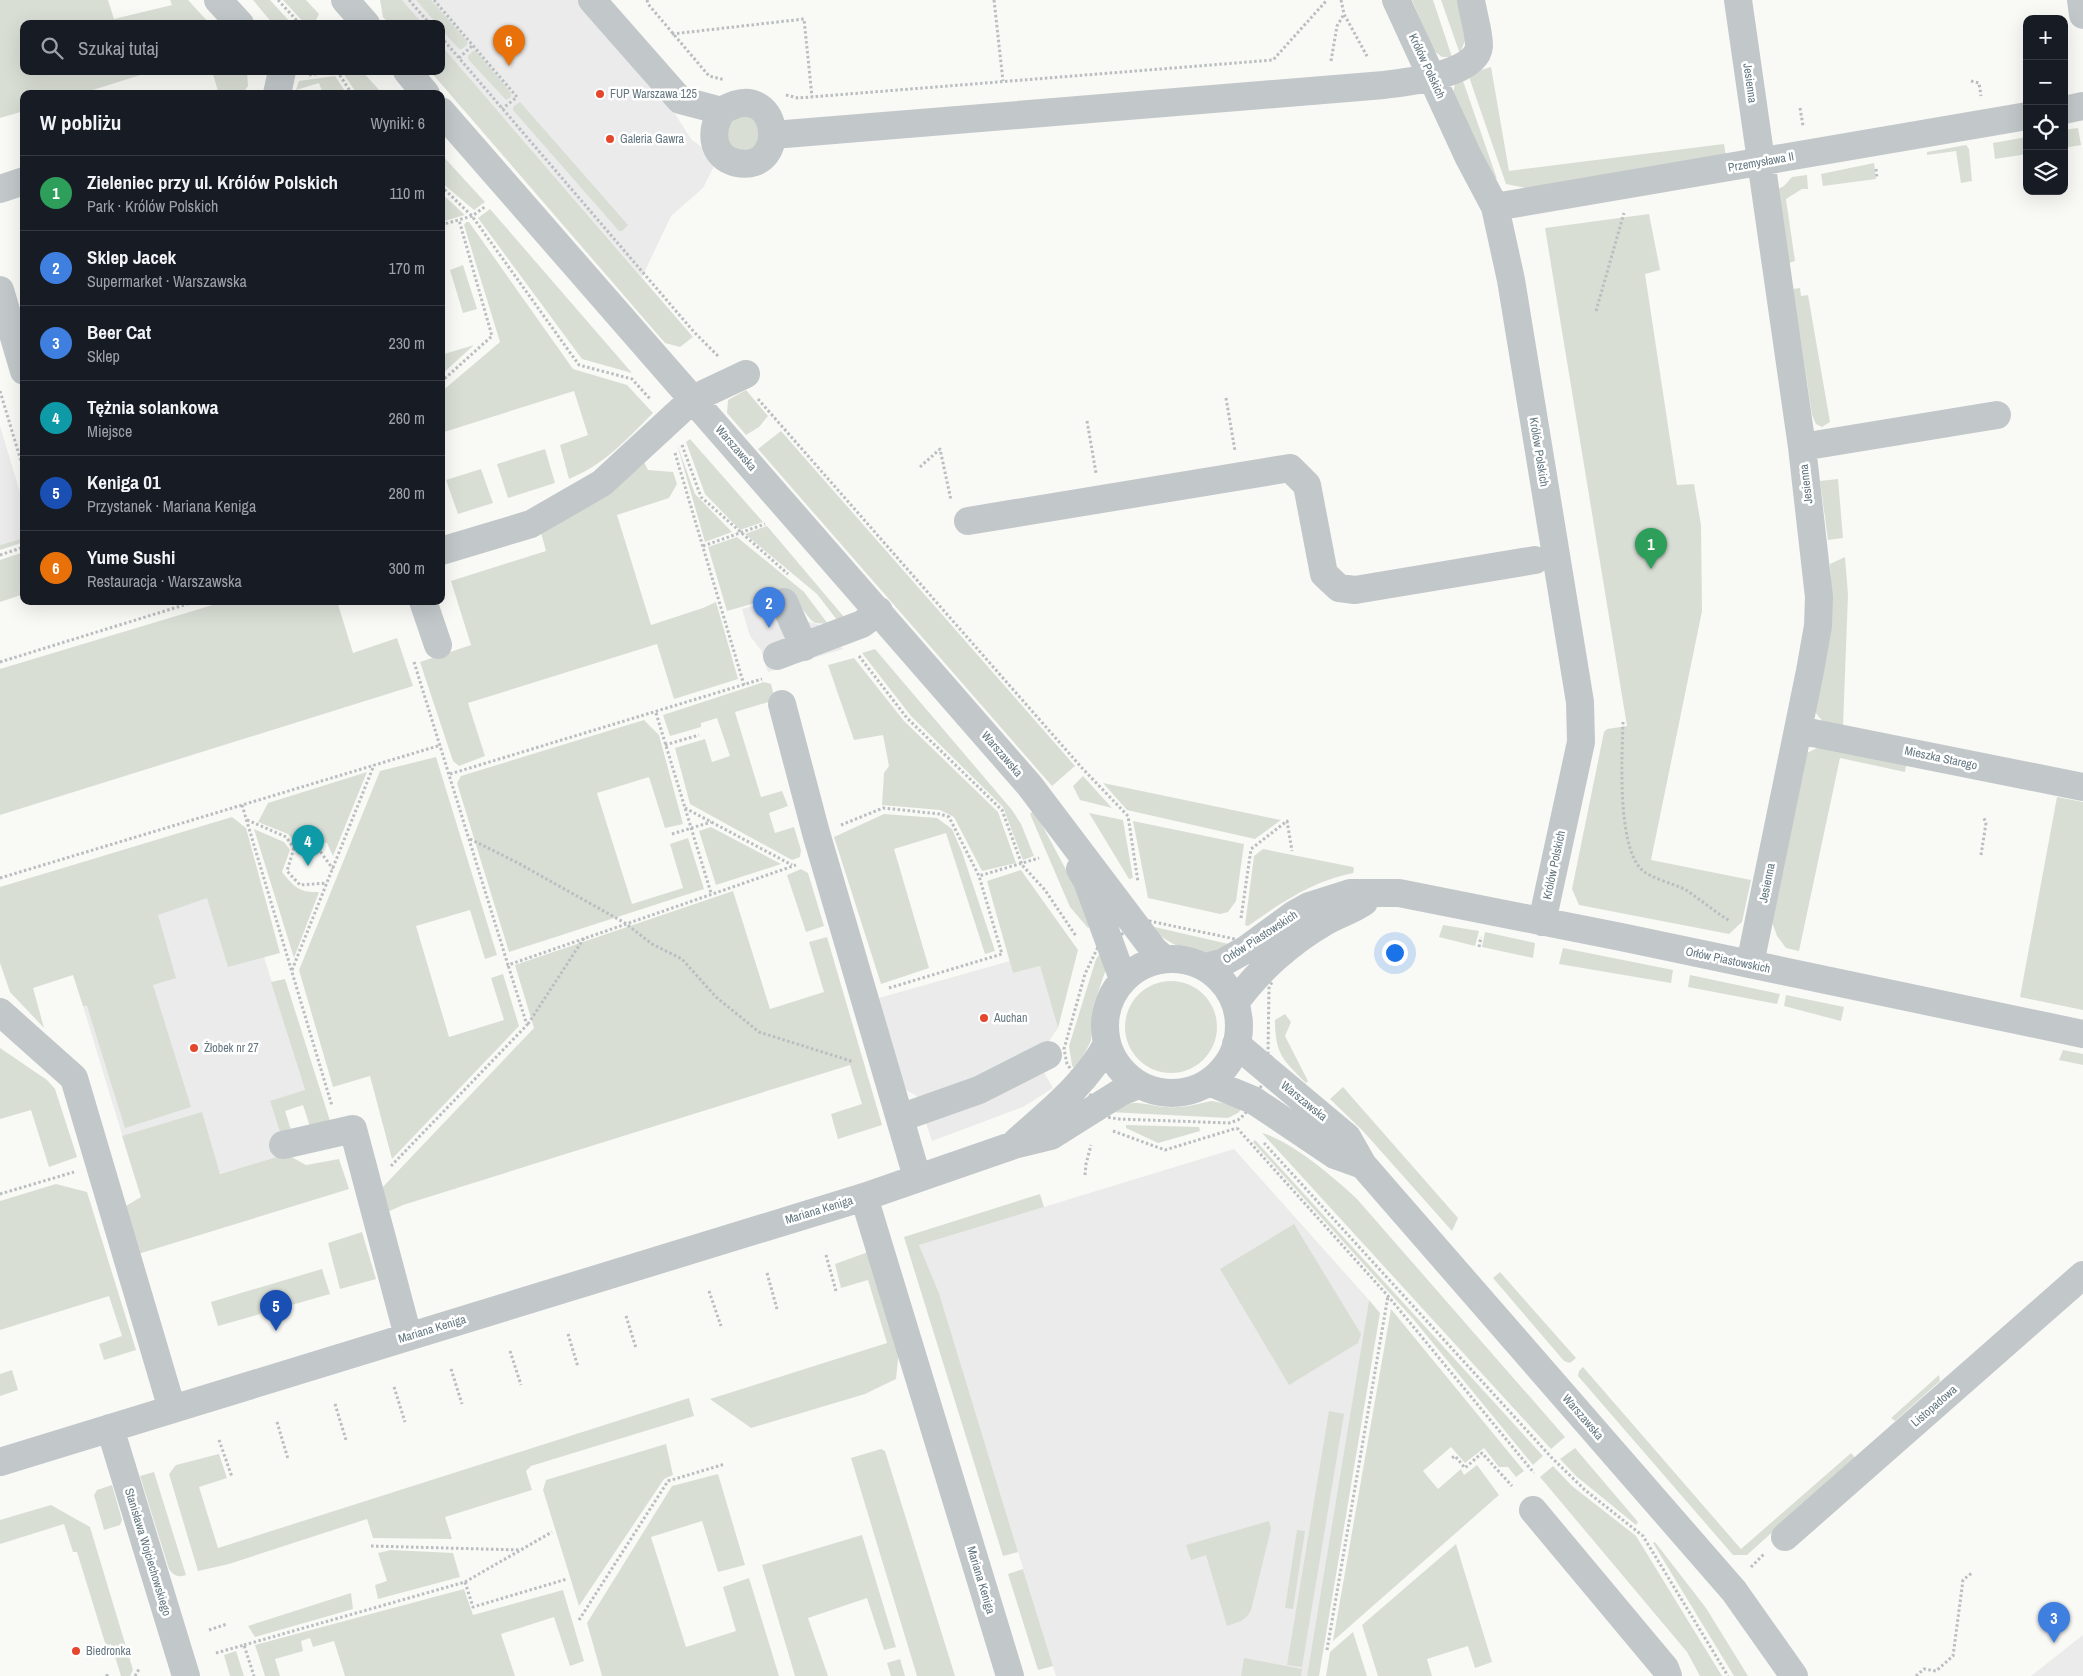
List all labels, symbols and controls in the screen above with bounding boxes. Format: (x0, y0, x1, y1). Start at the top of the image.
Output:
map controls (2023, 15, 2068, 195)
button: + (2023, 15, 2068, 60)
search box (20, 20, 445, 75)
pin: 6 (493, 25, 525, 66)
street label: Królów Polskich (1405, 31, 1449, 101)
icon: search (38, 34, 66, 62)
text: Szukaj tutaj (78, 35, 159, 61)
button: − (2023, 60, 2068, 105)
street label: Jesienna (1739, 62, 1761, 104)
place label: FUP Warszawa 125 (610, 86, 697, 102)
marker: FUP Warszawa 125 (594, 88, 606, 100)
button: locate (2023, 105, 2068, 150)
text: W pobliżu (40, 108, 121, 137)
text: Wyniki: 6 (370, 112, 425, 134)
place label: Galeria Gawra (620, 131, 685, 147)
marker: Galeria Gawra (604, 133, 616, 145)
street label: Przemysława II (1727, 148, 1795, 176)
button: layers (2023, 150, 2068, 195)
text: Zieleniec przy ul. Królów Polskich (87, 169, 338, 195)
text: 1 (52, 182, 60, 204)
text: 110 m (389, 182, 425, 204)
text: Park · Królów Polskich (87, 195, 218, 217)
text: Sklep Jacek (87, 244, 176, 270)
text: 2 (52, 257, 60, 279)
text: 170 m (389, 257, 425, 279)
text: Supermarket · Warszawska (87, 270, 247, 292)
text: Beer Cat (87, 319, 151, 345)
text: 3 (52, 332, 60, 354)
text: 230 m (389, 332, 425, 354)
text: Sklep (87, 345, 120, 367)
text: Tężnia solankowa (87, 394, 218, 420)
text: 4 (52, 407, 60, 429)
text: 260 m (389, 407, 425, 429)
street label: Królów Polskich (1526, 416, 1552, 488)
text: Miejsce (87, 420, 132, 442)
street label: Warszawska (712, 422, 761, 475)
street label: Jesienna (1796, 463, 1816, 505)
text: Keniga 01 (87, 469, 161, 495)
text: 5 (52, 482, 60, 504)
text: 280 m (389, 482, 425, 504)
text: Przystanek · Mariana Keniga (87, 495, 256, 517)
pin: 1 (1635, 528, 1667, 569)
text: Yume Sushi (87, 544, 175, 570)
text: 6 (52, 557, 60, 579)
text: 300 m (389, 557, 425, 579)
text: Restauracja · Warszawska (87, 570, 242, 592)
pin: 2 (753, 587, 785, 628)
street label: Warszawska (978, 728, 1027, 781)
street label: Mieszka Starego (1903, 742, 1979, 774)
pin: 4 (292, 825, 324, 866)
street label: Królów Polskich (1539, 829, 1569, 901)
street label: Jesienna (1755, 861, 1779, 904)
street label: Orłów Piastowskich (1219, 907, 1301, 967)
your location (1382, 940, 1408, 966)
street label: Orłów Piastowskich (1684, 943, 1772, 977)
place label: Auchan (993, 1010, 1027, 1026)
marker: Auchan (978, 1012, 990, 1024)
place label: Żłobek nr 27 (204, 1040, 259, 1056)
marker: Żłobek nr 27 (188, 1042, 200, 1054)
street label: Warszawska (1277, 1077, 1331, 1125)
street label: Mariana Keniga (783, 1192, 855, 1228)
pin: 5 (260, 1290, 292, 1331)
street label: Mariana Keniga (396, 1311, 468, 1347)
street label: Listopadowa (1908, 1381, 1961, 1430)
street label: Warszawska (1559, 1391, 1608, 1444)
street label: Stanisława Wojciechowskiego (121, 1486, 175, 1618)
street label: Mariana Keniga (963, 1544, 999, 1616)
pin: 3 (2038, 1602, 2070, 1643)
place label: Biedronka (86, 1643, 131, 1659)
marker: Biedronka (70, 1645, 82, 1657)

